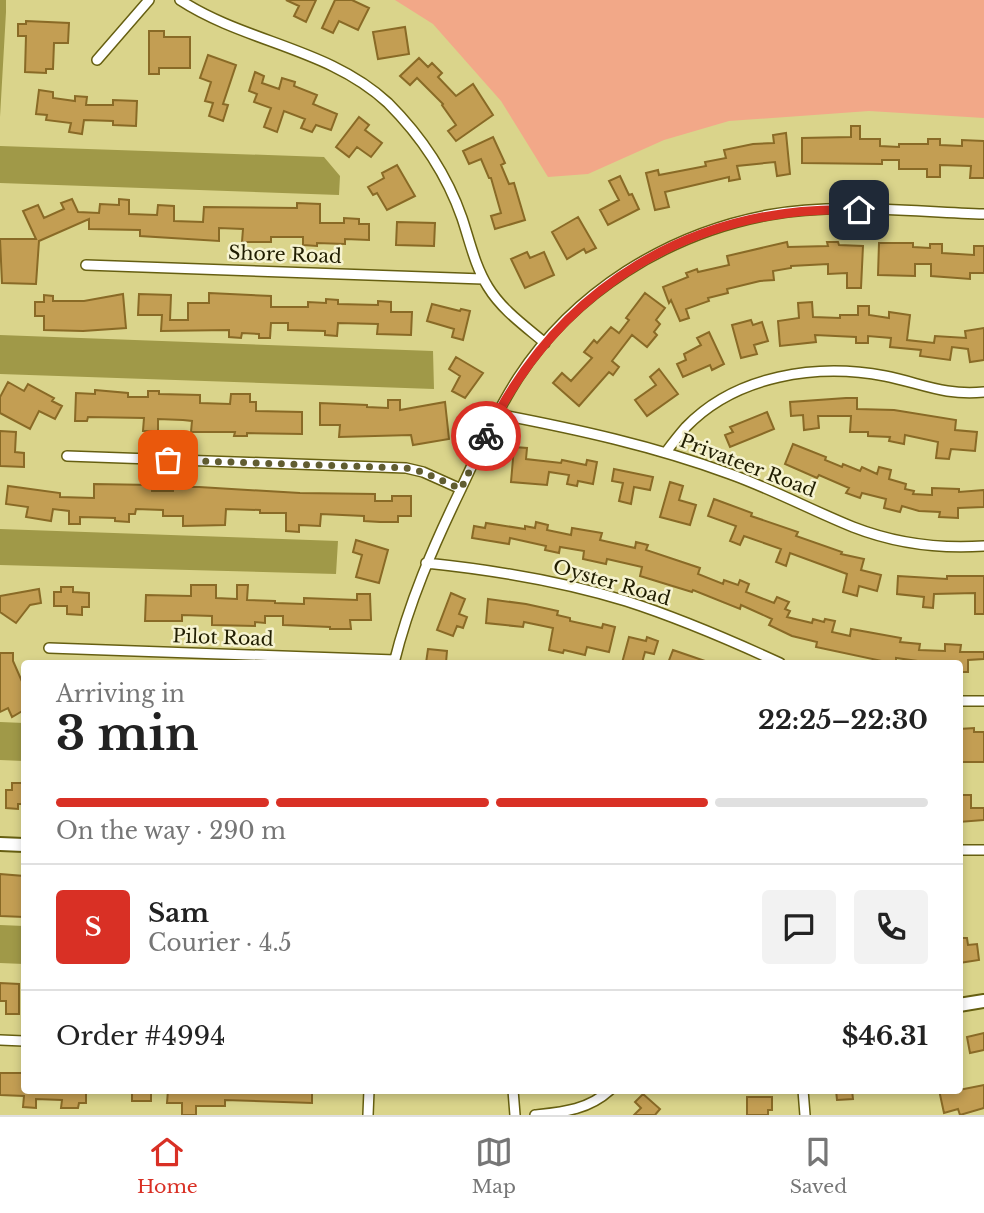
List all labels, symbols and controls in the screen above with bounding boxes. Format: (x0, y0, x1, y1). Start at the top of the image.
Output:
pin (829, 180, 889, 240)
icon: home (840, 191, 878, 229)
street label: Shore Road (228, 241, 342, 268)
courier (451, 401, 521, 471)
icon: bike (467, 417, 505, 455)
street label: Privateer Road (676, 429, 819, 502)
pin (138, 430, 198, 490)
icon: bag (149, 441, 187, 479)
street label: Oyster Road (550, 555, 673, 610)
street label: Pilot Road (172, 624, 274, 651)
text: Arriving in (56, 680, 185, 708)
text: 22:25–22:30 (758, 704, 928, 736)
text: 3 min (56, 705, 198, 762)
text: On the way · 290 m (56, 817, 286, 845)
button: chat (762, 890, 836, 964)
button: phone (854, 890, 928, 964)
text: Sam (148, 897, 209, 929)
text: S (84, 911, 102, 943)
text: Courier · 4.5 (148, 929, 292, 957)
text: Order #4994 (56, 1020, 226, 1052)
text: $46.31 (842, 1020, 928, 1052)
tab: Home (137, 1133, 198, 1198)
tab: Map (472, 1133, 516, 1198)
tab: Saved (790, 1133, 847, 1198)

